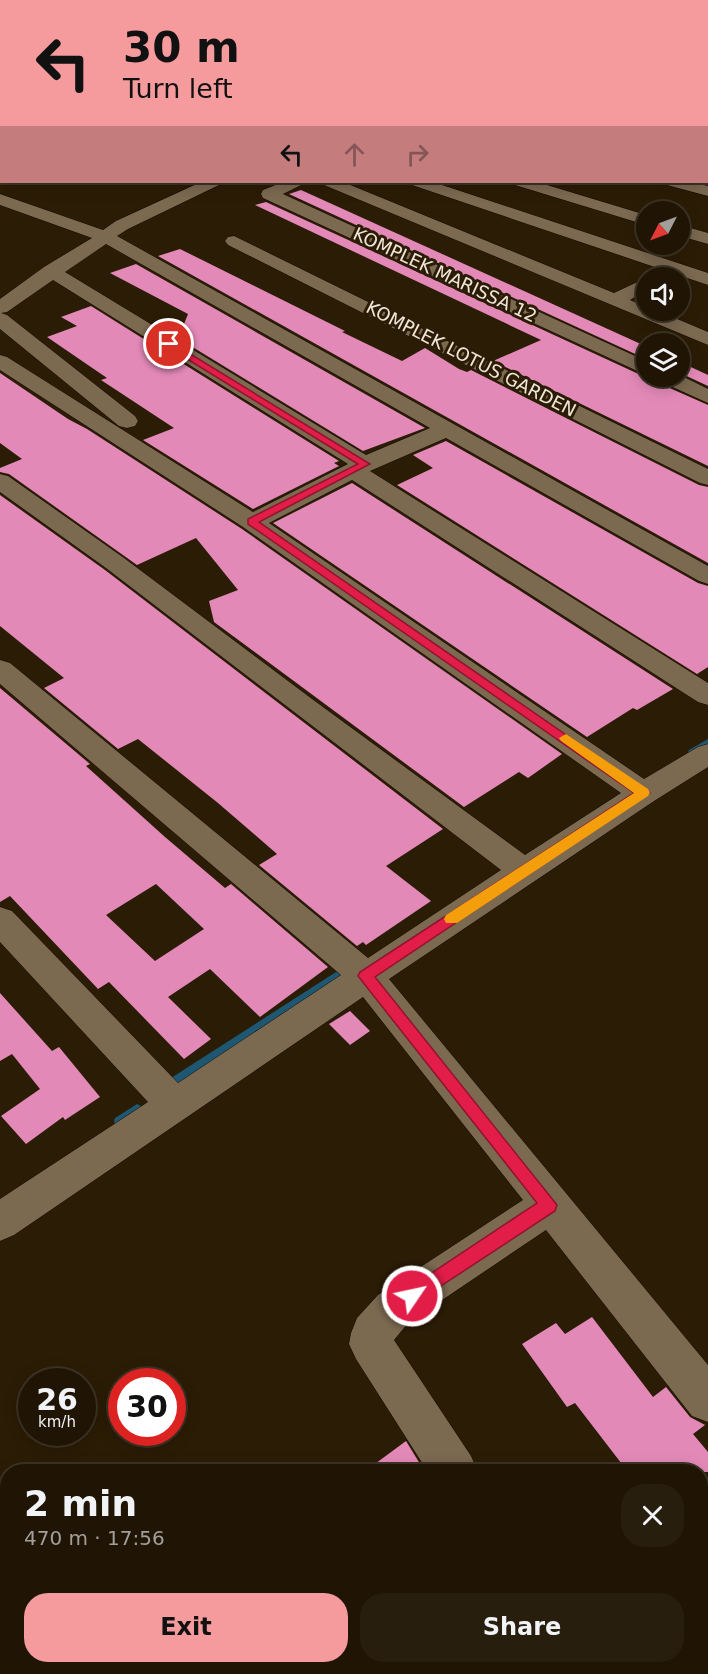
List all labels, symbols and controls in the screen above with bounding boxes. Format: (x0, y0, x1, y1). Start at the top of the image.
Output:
text: 30 m (123, 23, 240, 72)
icon: left (24, 24, 102, 102)
text: Turn left (123, 73, 233, 104)
icon: left (275, 138, 308, 171)
icon: ahead (338, 138, 371, 171)
icon: right (401, 138, 434, 171)
north arrow (636, 201, 690, 255)
map controls (636, 201, 690, 387)
street label: KOMPLEK MARISSA 12 (350, 223, 540, 326)
button: sound (636, 267, 690, 321)
street label: KOMPLEK LOTUS GARDEN (363, 296, 580, 421)
pin (143, 318, 194, 369)
icon: arrive (152, 327, 185, 360)
button: layers (636, 333, 690, 387)
position arrow (380, 1264, 444, 1328)
speed limit sign: 30 (108, 1368, 186, 1446)
text: 26 (36, 1382, 78, 1417)
text: km/h (38, 1413, 76, 1431)
text: 2 min (24, 1483, 137, 1524)
button: close (621, 1484, 684, 1547)
text: 470 m · 17:56 (24, 1526, 165, 1550)
button: Exit (24, 1593, 348, 1662)
button: Share (360, 1593, 684, 1662)

